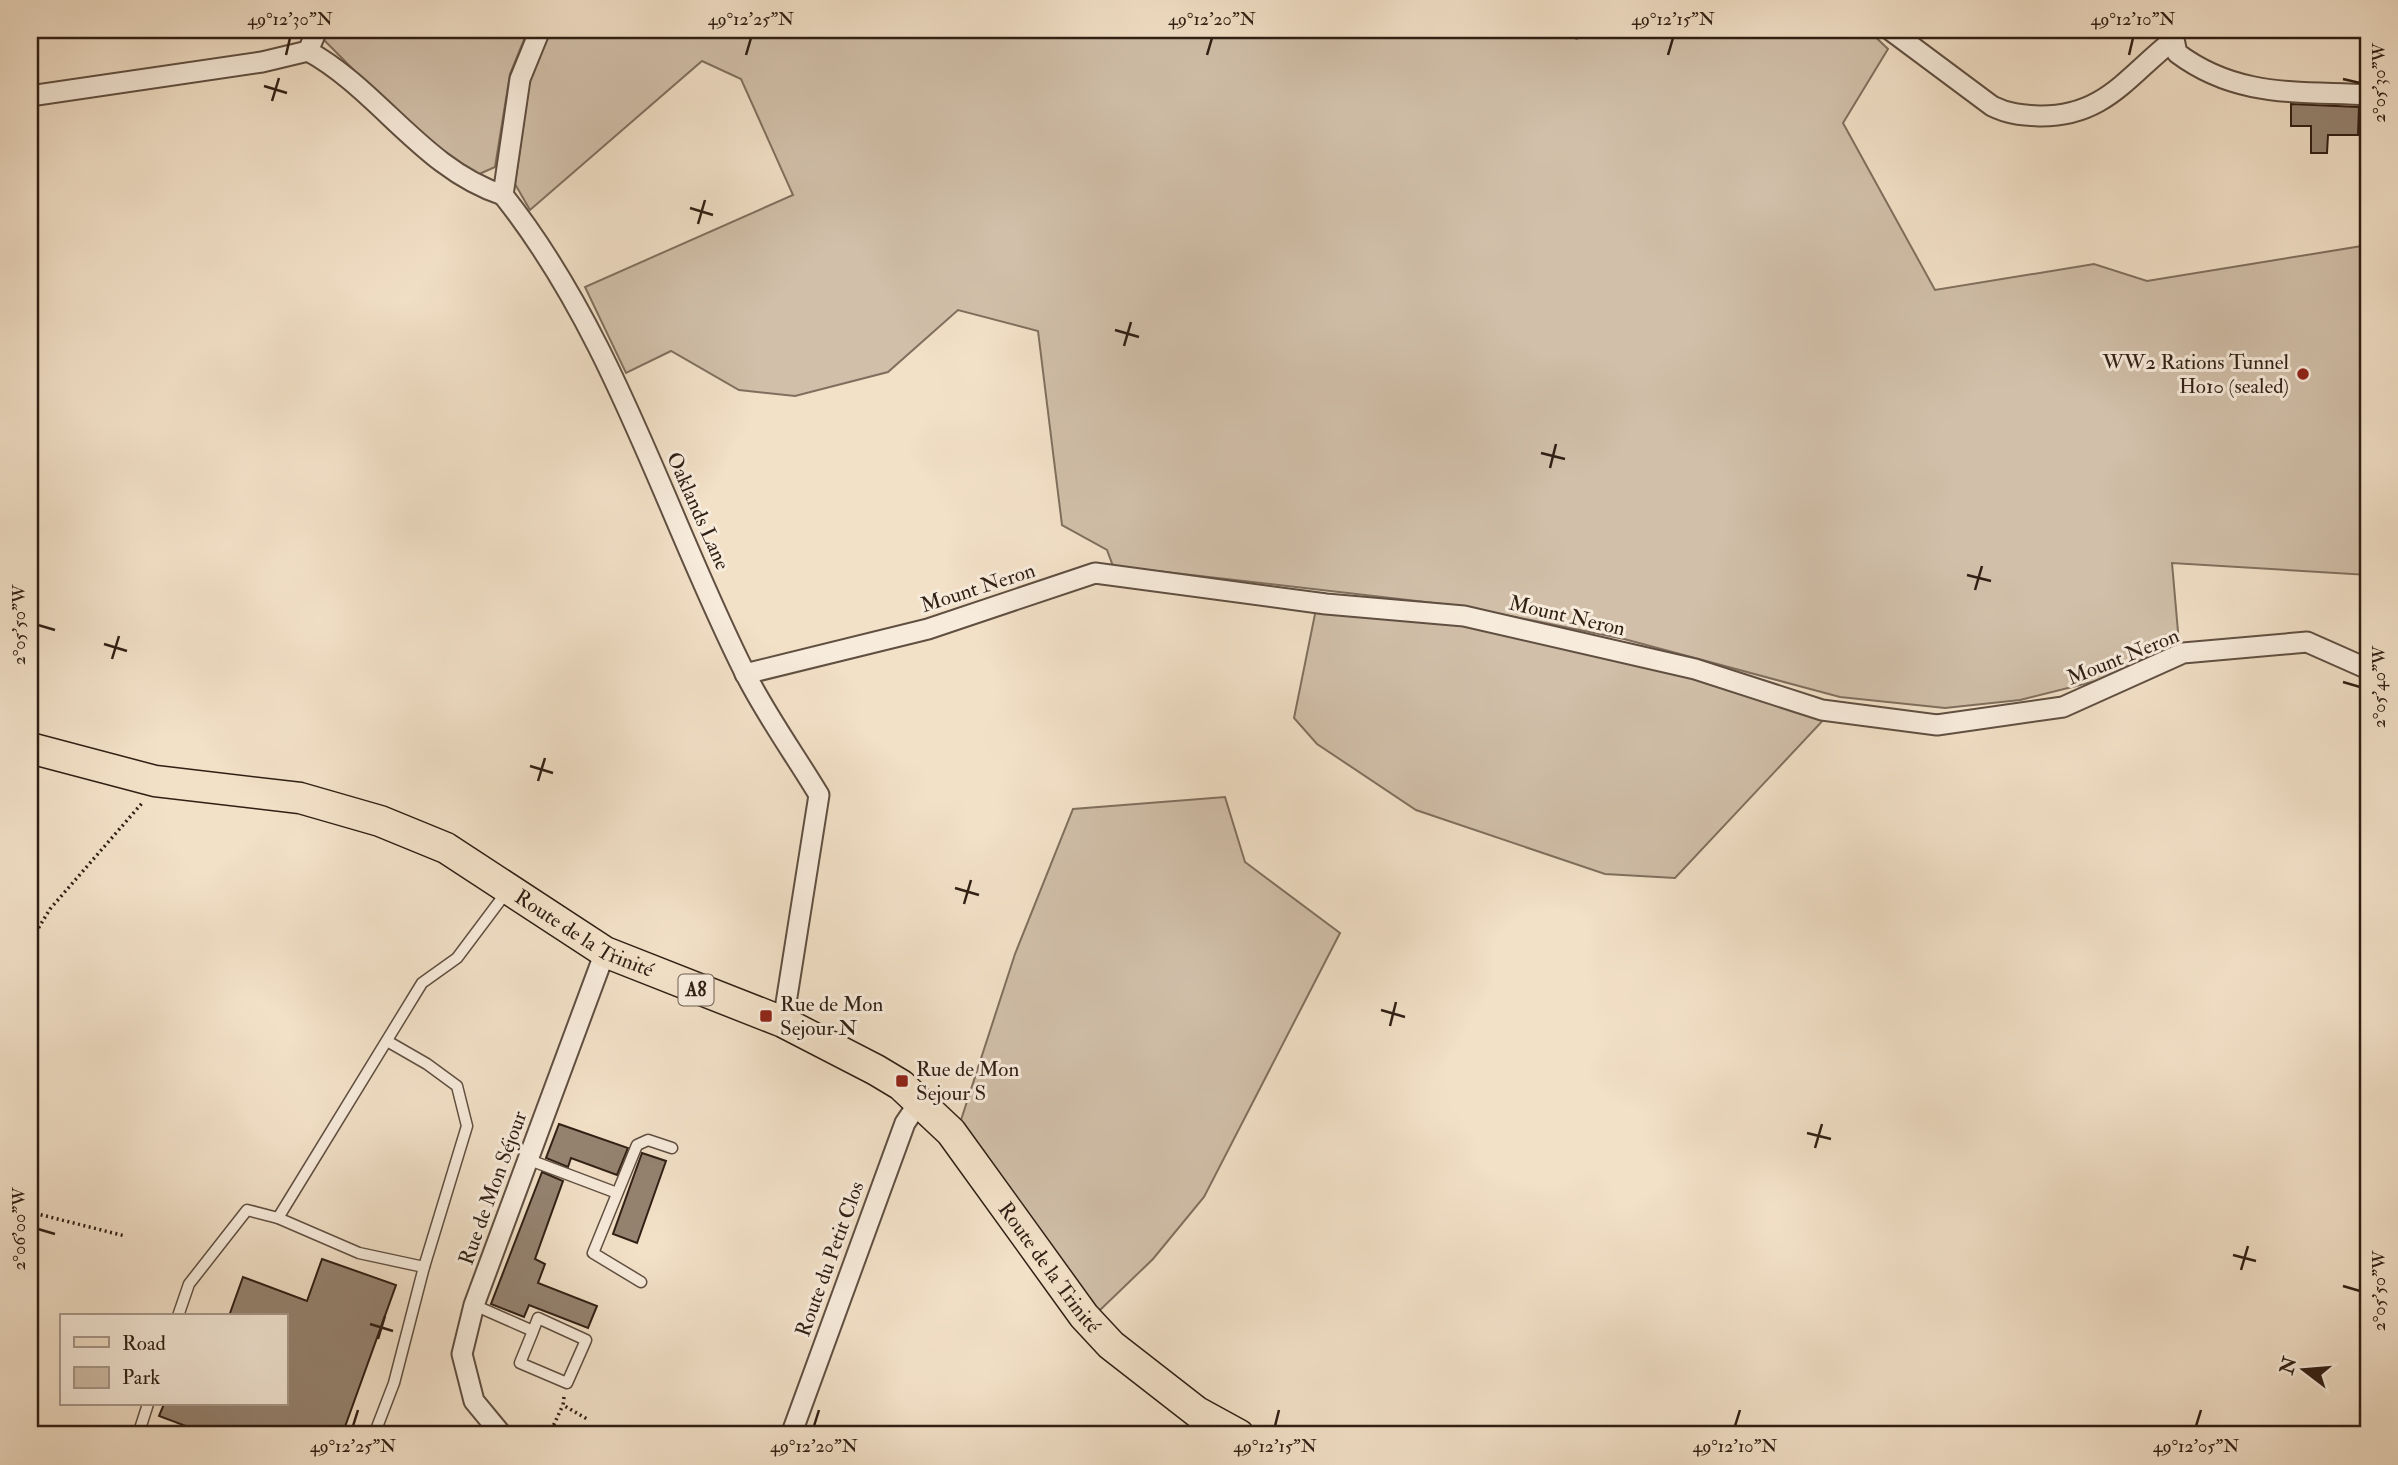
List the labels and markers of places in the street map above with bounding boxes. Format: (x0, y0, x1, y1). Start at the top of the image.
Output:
place label: WW2 Rations Tunnel Ho10 (sealed) (2102, 349, 2290, 400)
marker: WW2 Rations Tunnel Ho10 (sealed) (2295, 366, 2311, 382)
place label: Rue de Mon Sejour N (780, 991, 883, 1042)
marker: Rue de Mon Sejour N (758, 1008, 774, 1024)
place label: Rue de Mon Sejour S (916, 1056, 1019, 1107)
marker: Rue de Mon Sejour S (894, 1073, 910, 1089)

